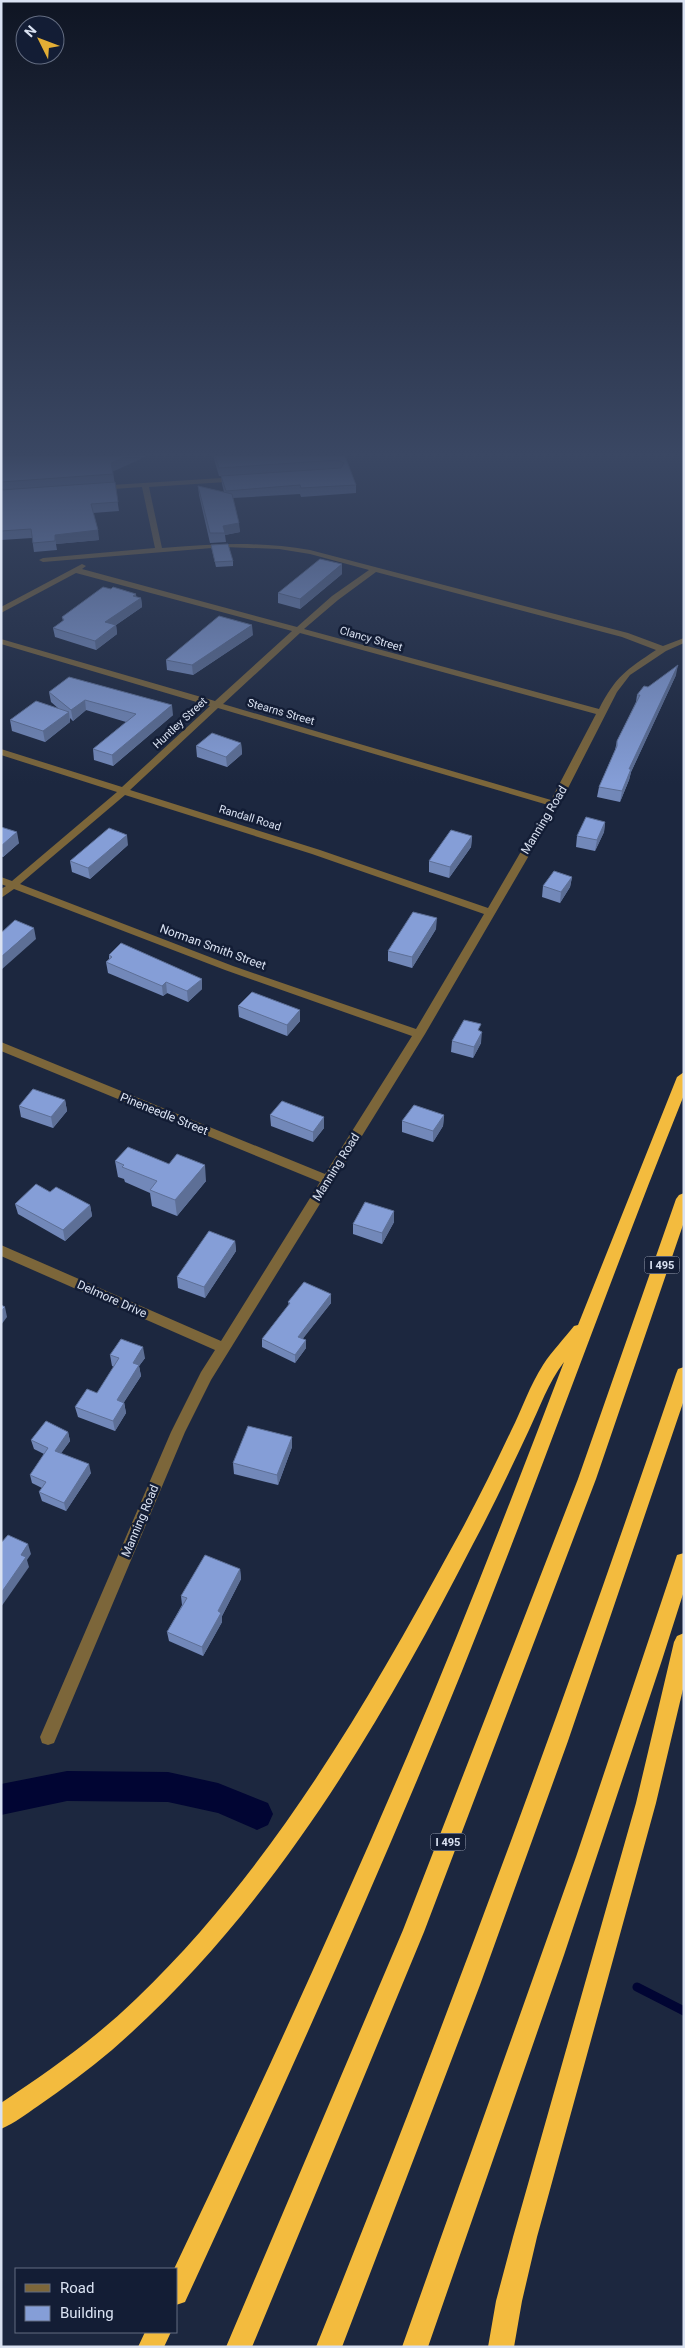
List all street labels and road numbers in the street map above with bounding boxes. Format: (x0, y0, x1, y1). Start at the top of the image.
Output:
street label: Clancy Street (338, 624, 404, 654)
street label: Huntley Street (150, 694, 210, 751)
street label: Stearns Street (246, 696, 316, 728)
street label: Manning Road (518, 783, 570, 857)
street label: Randall Road (217, 802, 283, 834)
street label: Norman Smith Street (158, 921, 268, 973)
street label: Pineneedle Street (118, 1090, 210, 1138)
street label: Manning Road (310, 1131, 362, 1203)
road number: I 495 (644, 1256, 680, 1274)
street label: Delmore Drive (75, 1277, 149, 1321)
street label: Manning Road (119, 1483, 161, 1559)
road number: I 495 (430, 1834, 466, 1850)

